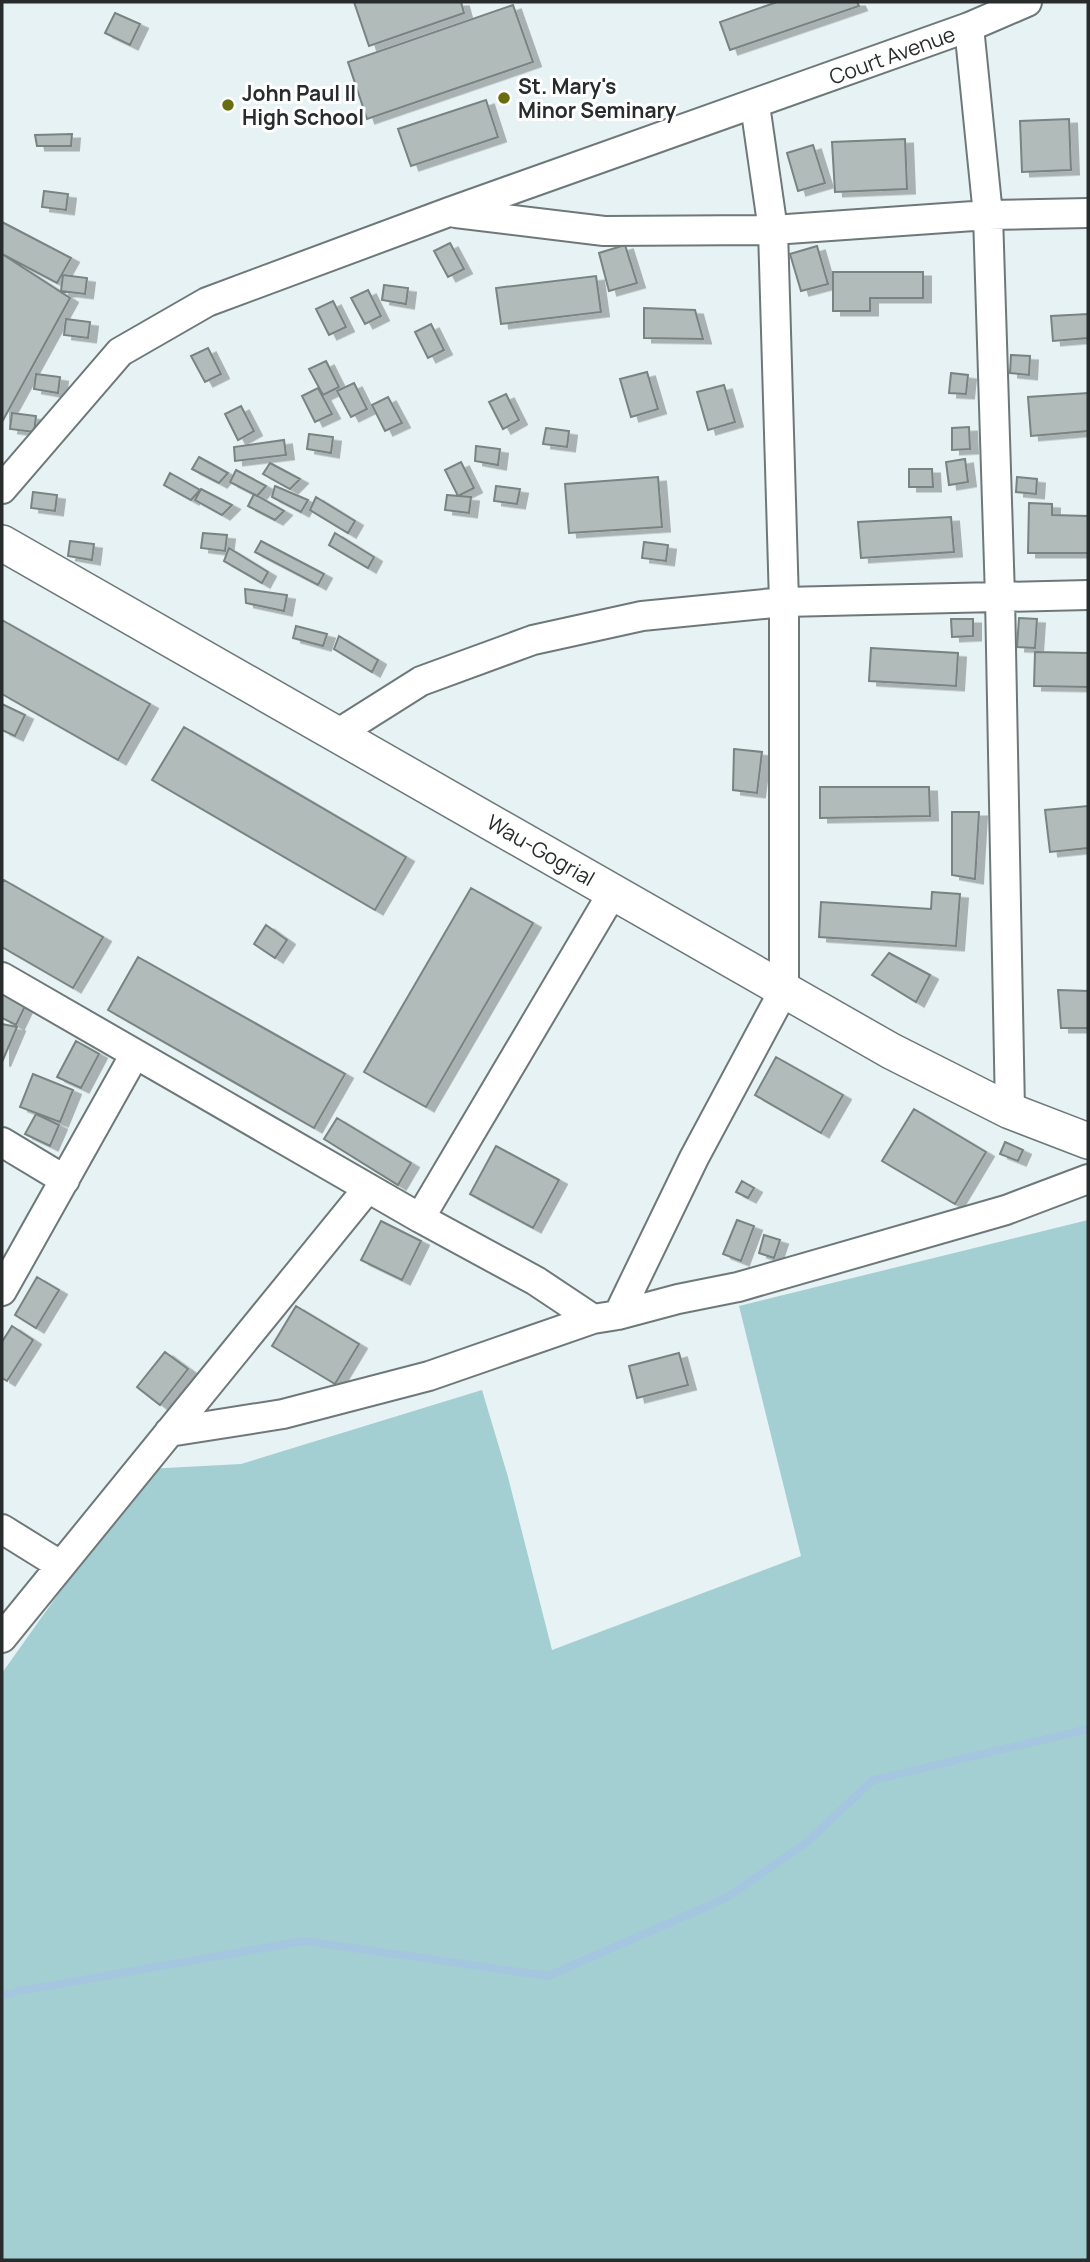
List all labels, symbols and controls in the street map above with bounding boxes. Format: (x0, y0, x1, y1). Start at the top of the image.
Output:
street label: Court Avenue (825, 19, 959, 91)
place label: St. Mary's Minor Seminary (518, 72, 677, 124)
place label: John Paul II High School (242, 79, 364, 131)
marker: St. Mary's Minor Seminary (496, 90, 512, 106)
marker: John Paul II High School (220, 97, 236, 113)
street label: Wau-Gogrial (482, 808, 600, 892)

